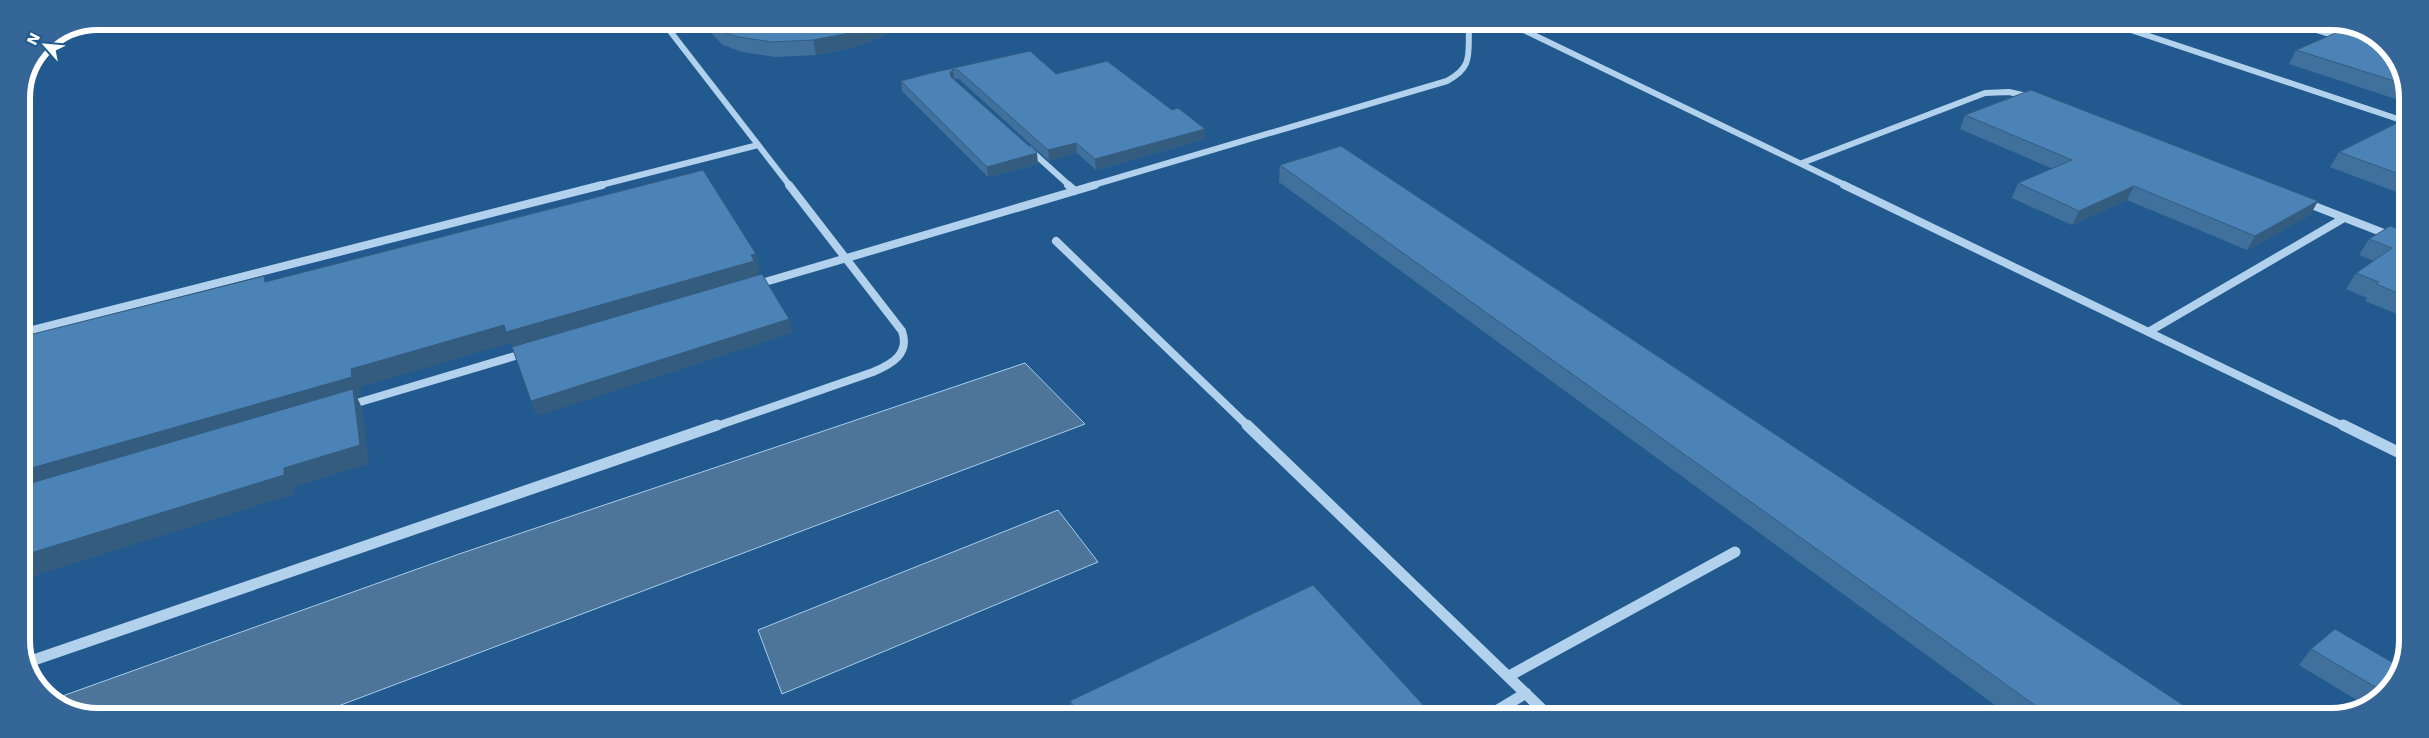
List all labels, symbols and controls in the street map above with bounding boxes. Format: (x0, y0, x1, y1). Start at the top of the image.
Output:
north arrow (20, 20, 70, 70)
text: N (24, 30, 43, 48)

